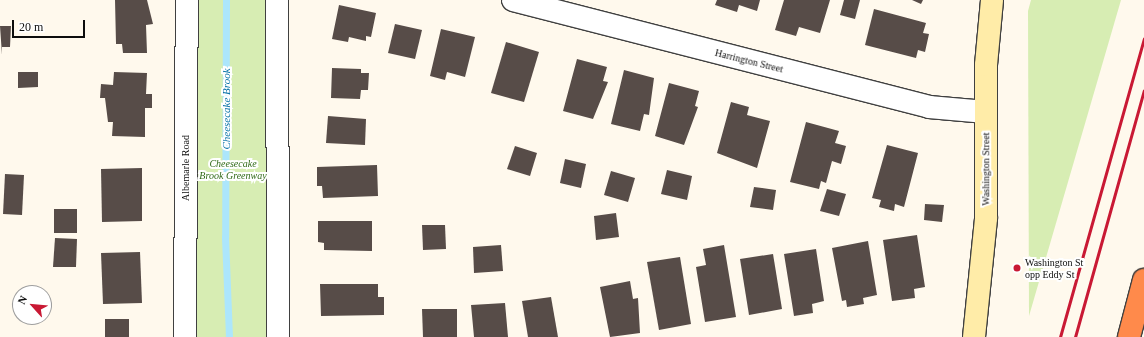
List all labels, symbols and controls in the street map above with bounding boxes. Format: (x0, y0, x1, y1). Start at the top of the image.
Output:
scale bar (14, 12, 87, 38)
text: 20 m (19, 20, 43, 34)
street label: Harrington Street (714, 47, 784, 75)
water label: Cheesecake Brook (219, 68, 233, 150)
street label: Washington Street (980, 132, 992, 206)
street label: Albemarle Road (180, 135, 192, 201)
park label: Cheesecake Brook Greenway (199, 157, 267, 180)
place label: Washington St opp Eddy St (1025, 256, 1083, 280)
marker: Washington St opp Eddy St (1012, 263, 1022, 273)
north arrow (12, 285, 52, 325)
text: N (15, 294, 29, 306)

